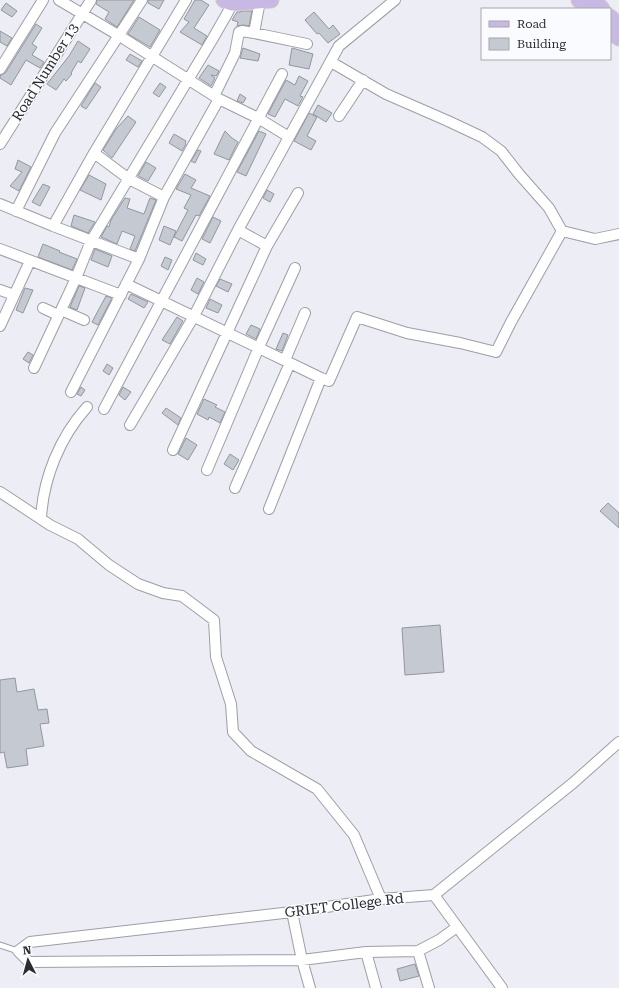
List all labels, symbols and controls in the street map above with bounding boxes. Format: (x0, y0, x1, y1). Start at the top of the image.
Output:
legend (481, 8, 611, 60)
text: Road (517, 17, 547, 31)
street label: Road Number 13 (9, 20, 82, 124)
text: Building (517, 37, 566, 51)
street label: GRIET College Rd (284, 890, 404, 920)
north arrow (8, 940, 48, 980)
text: N (22, 944, 32, 957)

